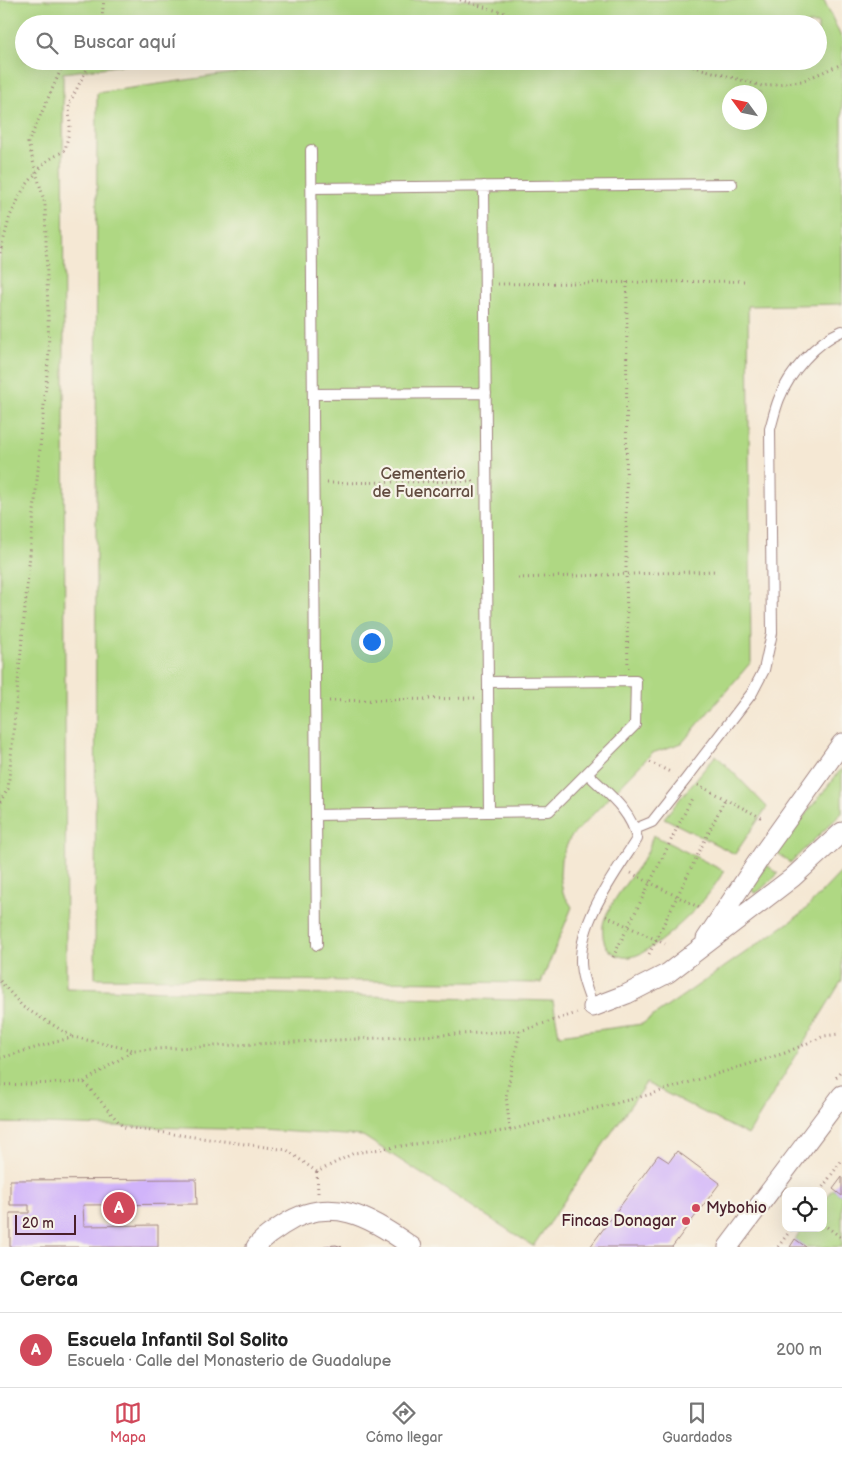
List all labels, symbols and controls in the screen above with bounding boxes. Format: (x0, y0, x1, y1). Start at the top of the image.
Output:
search box (15, 15, 827, 70)
icon: search (33, 29, 61, 57)
text: Buscar aquí (73, 31, 176, 54)
north arrow (722, 85, 767, 130)
park label: Cementerio de Fuencarral (372, 465, 474, 502)
your location (359, 629, 385, 655)
map controls (782, 1187, 827, 1232)
button: locate (782, 1187, 827, 1232)
pin: A (103, 1189, 135, 1227)
place label: Mybohio (706, 1199, 767, 1218)
marker: Mybohio (690, 1202, 702, 1214)
scale bar (15, 1212, 76, 1235)
place label: Fincas Donagar (561, 1212, 676, 1231)
text: 20 m (22, 1215, 54, 1232)
marker: Fincas Donagar (680, 1215, 692, 1227)
text: Cerca (20, 1267, 78, 1292)
text: Escuela Infantil Sol Solito (67, 1329, 288, 1352)
text: A (31, 1341, 41, 1360)
text: 200 m (776, 1341, 822, 1360)
text: Escuela · Calle del Monasterio de Guadalupe (67, 1352, 391, 1371)
tab: Mapa (110, 1399, 146, 1446)
tab: Cómo llegar (366, 1399, 442, 1446)
tab: Guardados (662, 1399, 732, 1446)

